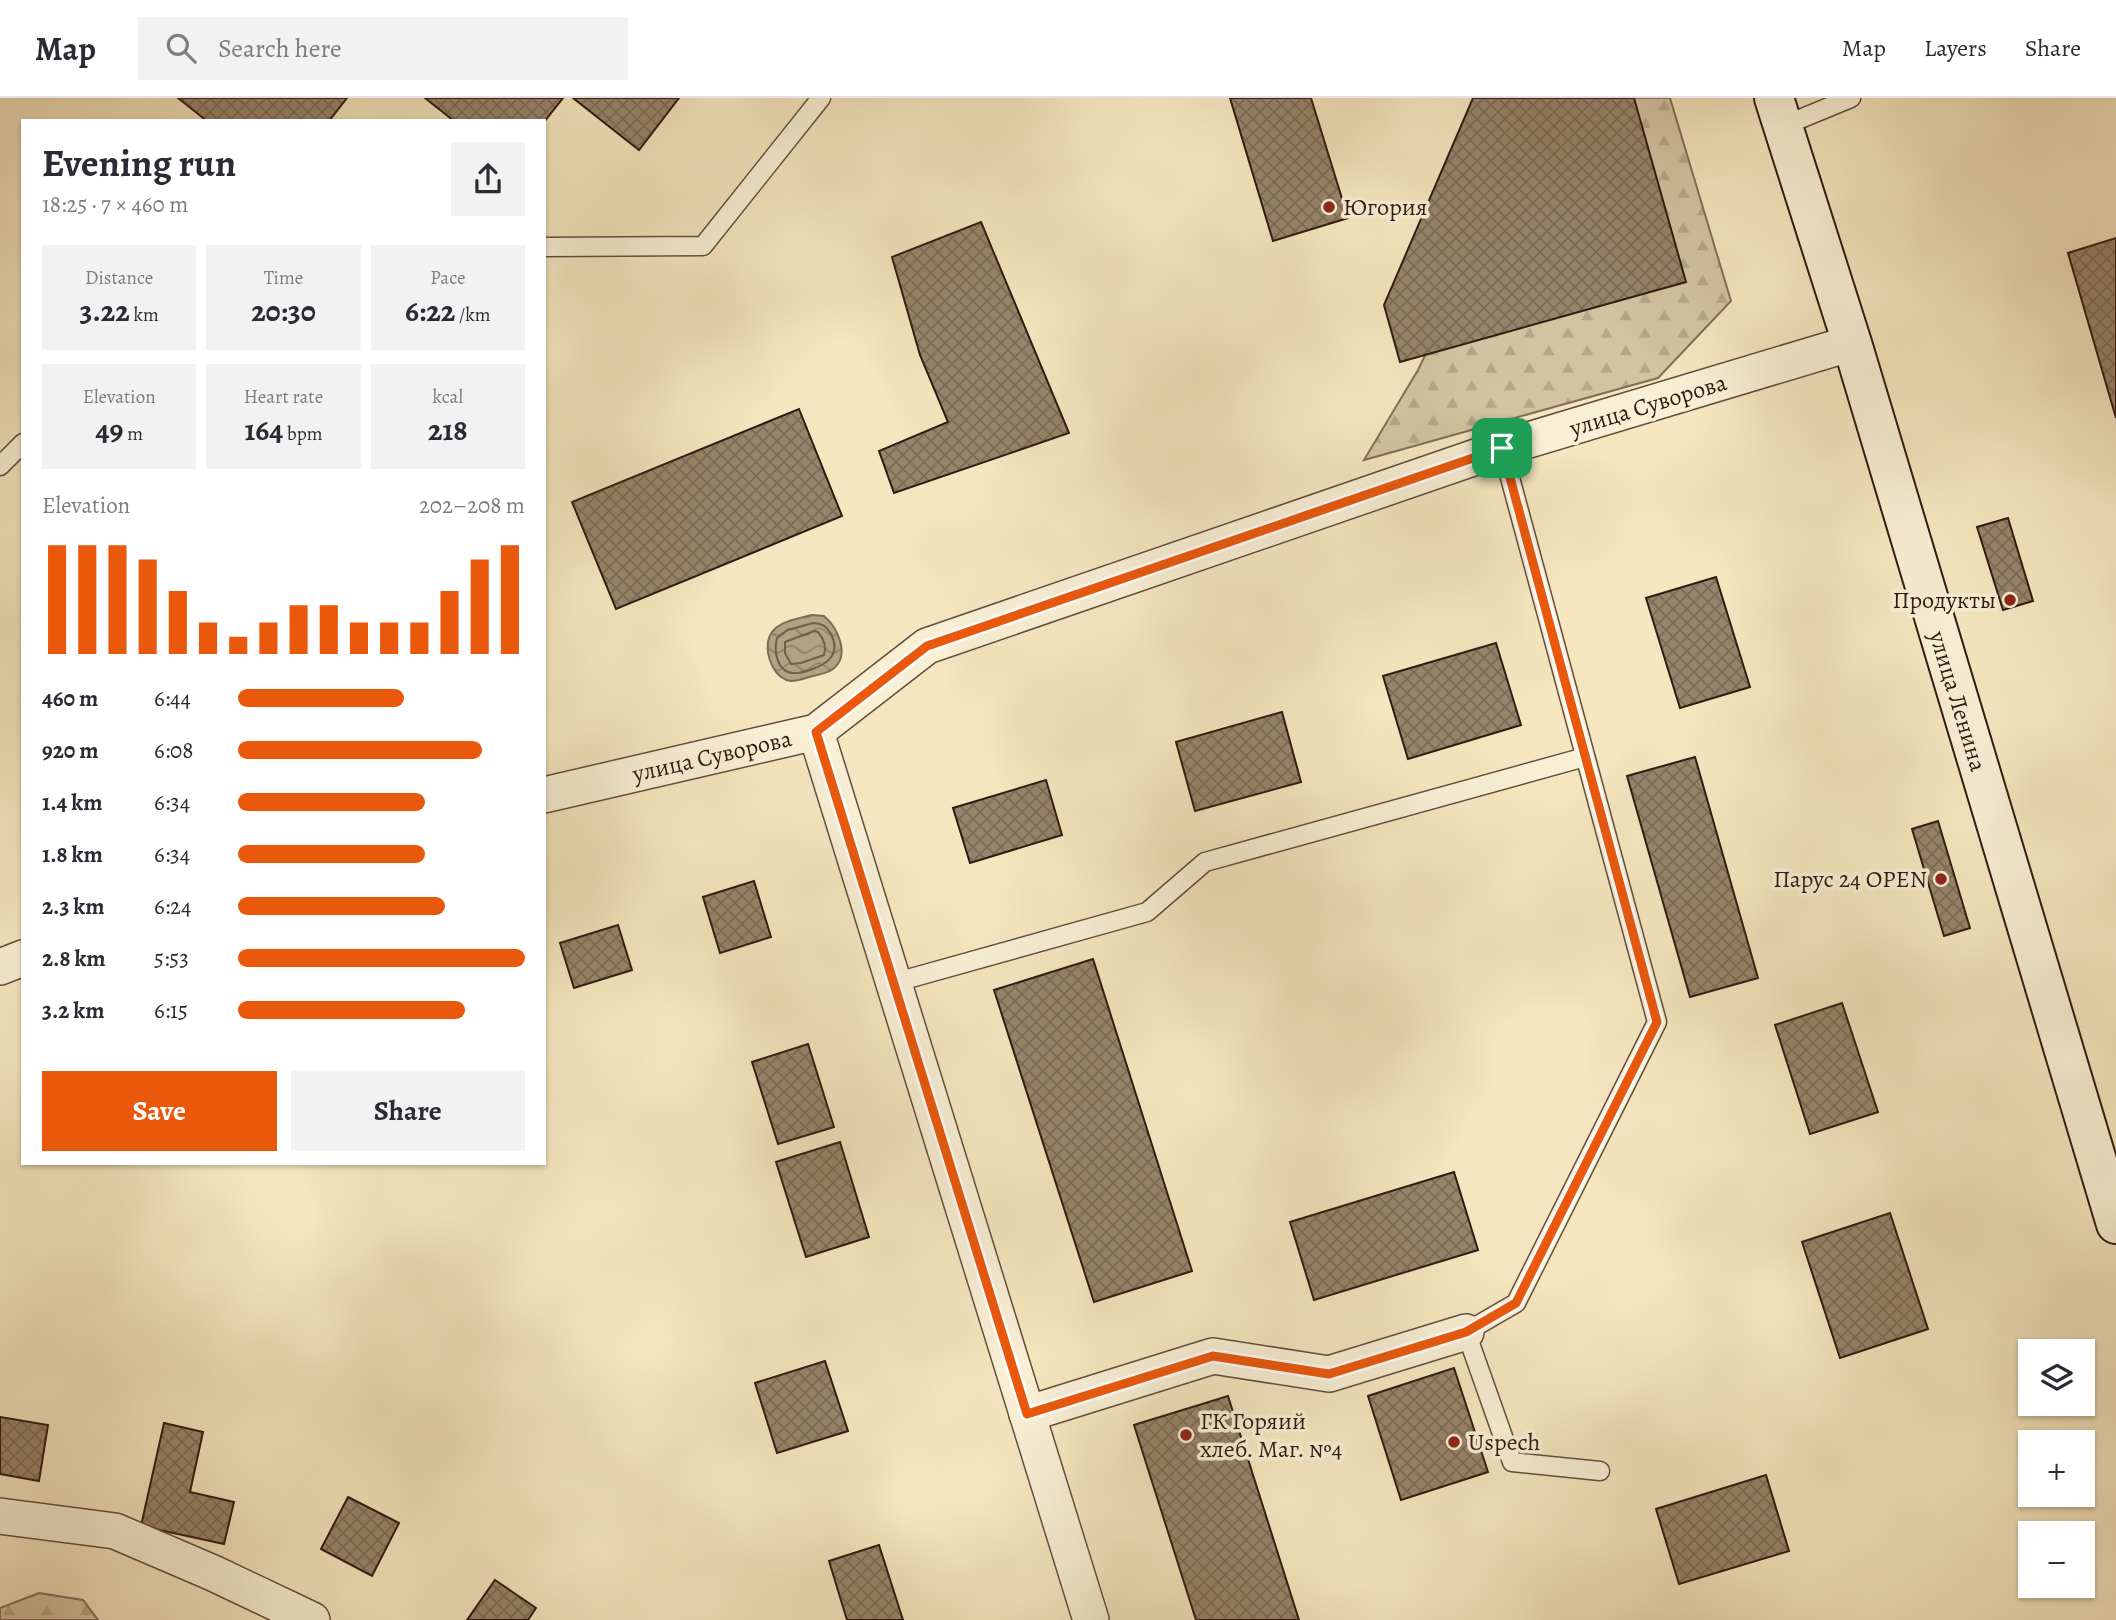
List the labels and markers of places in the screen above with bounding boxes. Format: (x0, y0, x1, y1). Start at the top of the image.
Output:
place label: Югория (1343, 191, 1427, 223)
marker: Югория (1321, 199, 1337, 215)
pin (1472, 418, 1532, 478)
place label: Продукты (1892, 584, 1996, 616)
marker: Продукты (2002, 592, 2018, 608)
place label: Парус 24 OPEN (1773, 863, 1927, 895)
marker: Парус 24 OPEN (1933, 871, 1949, 887)
place label: ГК Горяий хлеб. Маг. №4 (1200, 1405, 1343, 1465)
place label: Uspech (1468, 1426, 1541, 1458)
marker: ГК Горяий хлеб. Маг. №4 (1178, 1427, 1194, 1443)
marker: Uspech (1446, 1434, 1462, 1450)

